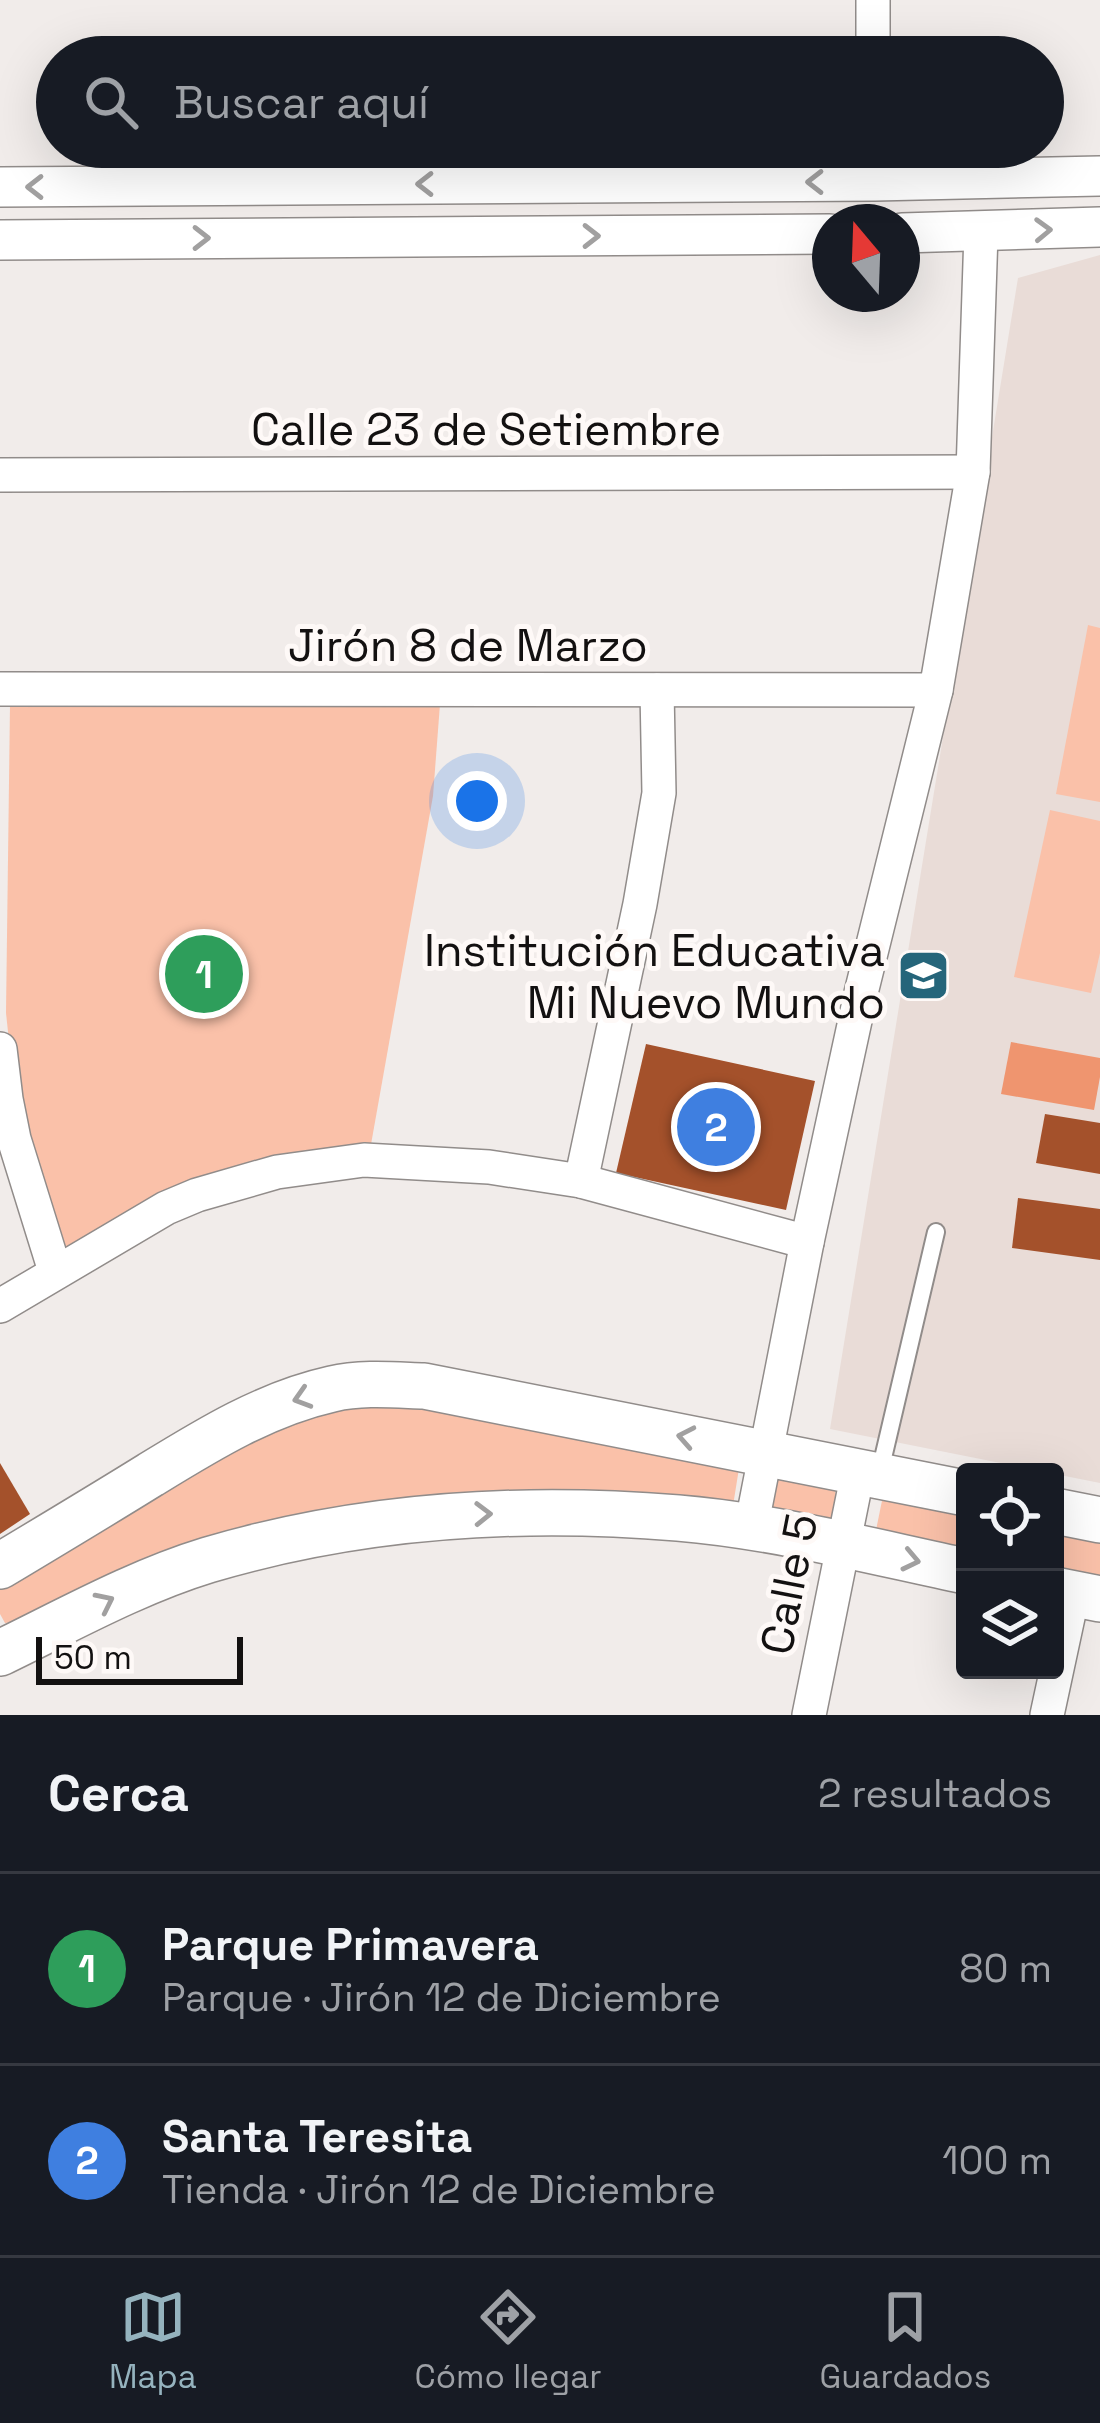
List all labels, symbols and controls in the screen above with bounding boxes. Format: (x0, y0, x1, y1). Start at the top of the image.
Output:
search box (36, 36, 1064, 168)
icon: search (78, 69, 144, 135)
text: Buscar aquí (174, 74, 429, 131)
one-way arrow (805, 169, 823, 195)
one-way arrow (415, 171, 433, 197)
one-way arrow (25, 174, 43, 200)
north arrow (812, 204, 920, 312)
one-way arrow (1034, 217, 1053, 243)
one-way arrow (582, 223, 601, 249)
one-way arrow (192, 226, 211, 252)
street label: Calle 23 de Setiembre (251, 401, 721, 458)
street label: Jirón 8 de Marzo (288, 617, 648, 674)
your location (447, 771, 507, 831)
place label: Institución Educativa Mi Nuevo Mundo (424, 922, 885, 1031)
pin: 1 (165, 929, 243, 1019)
school or university icon: Institución Educativa Mi Nuevo Mundo (896, 948, 952, 1004)
pin: 2 (677, 1082, 755, 1172)
one-way arrow (292, 1384, 313, 1409)
one-way arrow (676, 1425, 696, 1451)
map controls (956, 1463, 1064, 1679)
button: locate (956, 1463, 1064, 1571)
one-way arrow (474, 1502, 493, 1528)
street label: Calle 5 (747, 1509, 831, 1659)
one-way arrow (900, 1546, 920, 1571)
button: layers (956, 1571, 1064, 1679)
one-way arrow (93, 1593, 114, 1616)
scale bar (36, 1631, 243, 1684)
text: 50 m (54, 1637, 132, 1679)
text: Cerca (48, 1761, 189, 1826)
text: 2 resultados (818, 1769, 1052, 1818)
text: Parque Primavera (162, 1916, 539, 1973)
text: 1 (78, 1944, 96, 1993)
text: 80 m (959, 1944, 1052, 1993)
text: Parque · Jirón 12 de Diciembre (162, 1973, 721, 2022)
text: Santa Teresita (162, 2108, 472, 2165)
text: 2 (75, 2136, 99, 2185)
text: 100 m (942, 2136, 1052, 2185)
text: Tienda · Jirón 12 de Diciembre (162, 2165, 716, 2214)
tab: Mapa (109, 2284, 197, 2398)
tab: Cómo llegar (414, 2284, 602, 2398)
tab: Guardados (819, 2284, 991, 2398)

